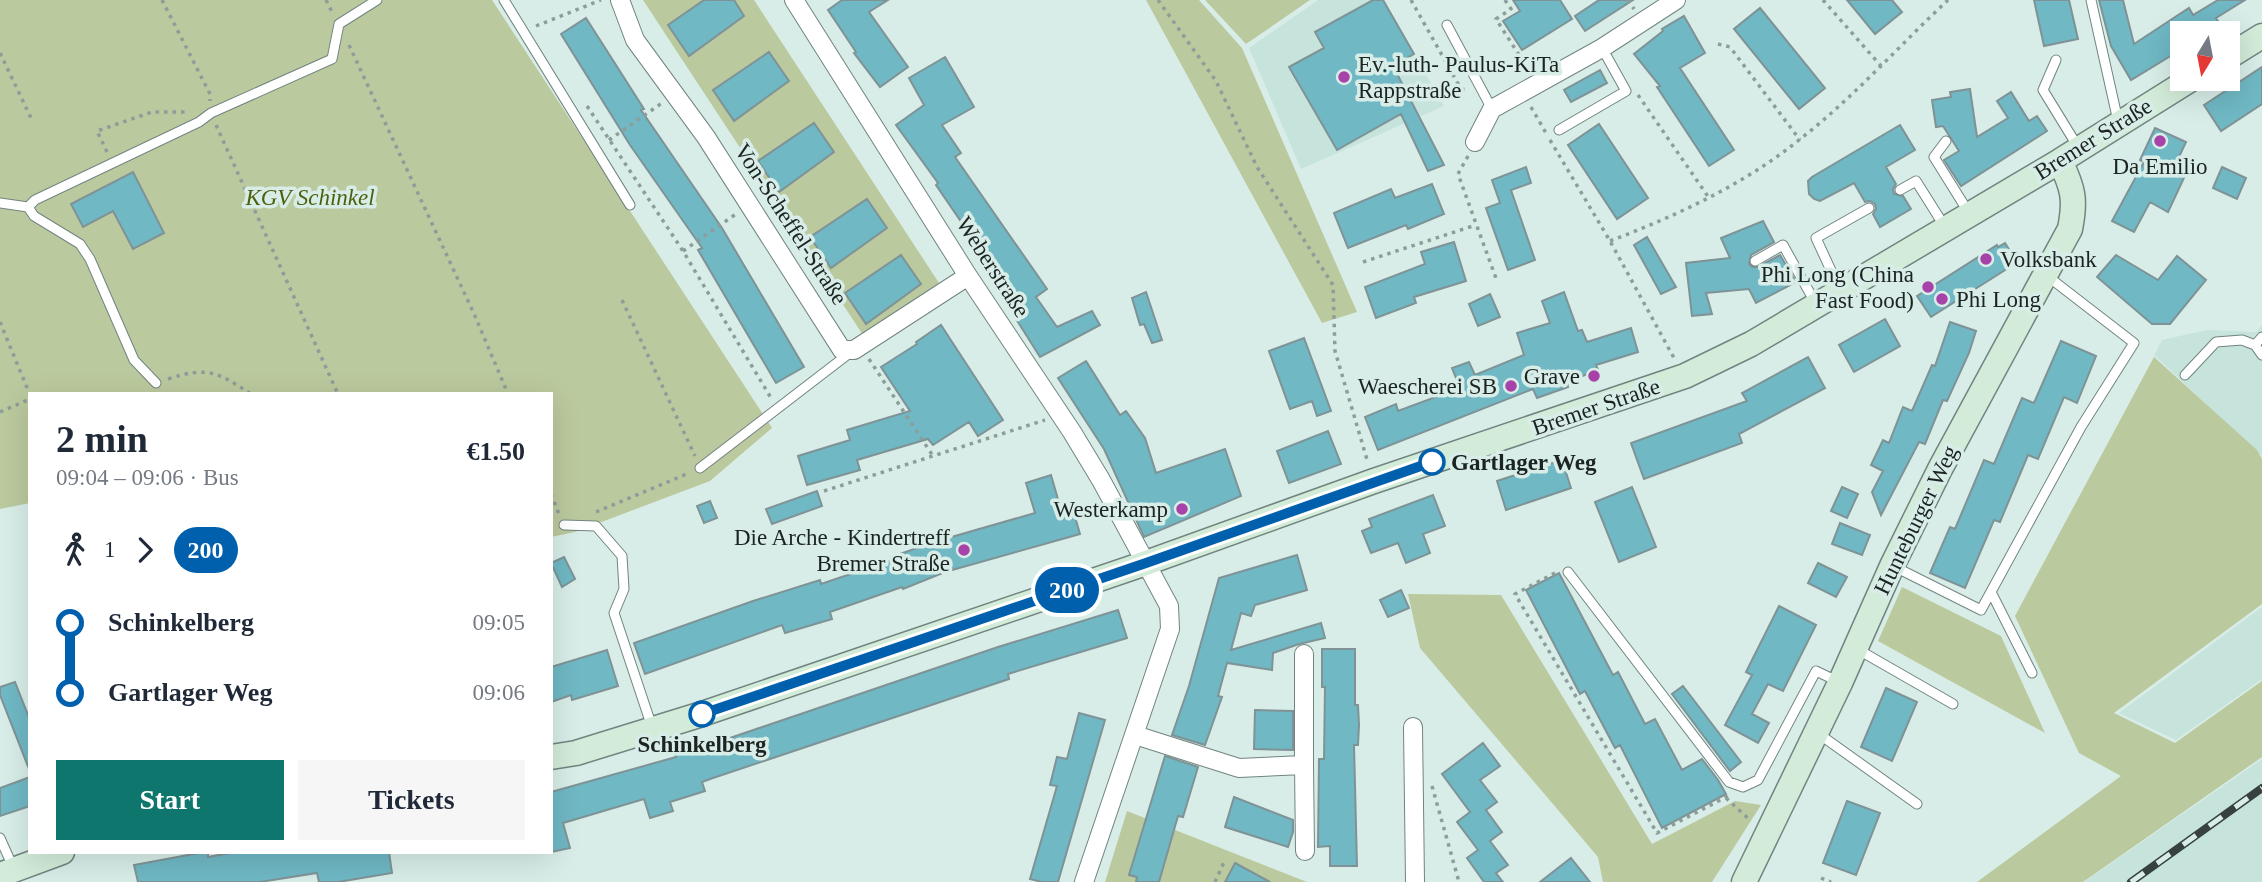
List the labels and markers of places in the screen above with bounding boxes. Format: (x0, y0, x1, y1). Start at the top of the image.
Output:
place label: Ev.-luth- Paulus-KiTa Rappstraße (1358, 52, 1559, 103)
marker: Ev.-luth- Paulus-KiTa Rappstraße (1336, 69, 1352, 85)
marker: Da Emilio (2152, 133, 2168, 149)
place label: Da Emilio (2112, 154, 2208, 179)
place label: Volksbank (2000, 247, 2097, 272)
marker: Volksbank (1978, 251, 1994, 267)
place label: Phi Long (China Fast Food) (1761, 262, 1914, 313)
marker: Phi Long (China Fast Food) (1920, 279, 1936, 295)
place label: Phi Long (1956, 287, 2041, 312)
marker: Phi Long (1934, 291, 1950, 307)
place label: Grave (1524, 364, 1580, 389)
marker: Grave (1586, 368, 1602, 384)
place label: Waescherei SB (1358, 374, 1497, 399)
marker: Waescherei SB (1503, 378, 1519, 394)
marker: Gartlager Weg (1419, 449, 1445, 475)
place label: Gartlager Weg (1451, 450, 1597, 475)
place label: Westerkamp (1054, 497, 1168, 522)
marker: Westerkamp (1174, 501, 1190, 517)
place label: Die Arche - Kindertreff Bremer Straße (734, 525, 950, 576)
marker: Die Arche - Kindertreff Bremer Straße (956, 542, 972, 558)
marker: Schinkelberg (689, 701, 715, 727)
place label: Schinkelberg (637, 732, 767, 757)

